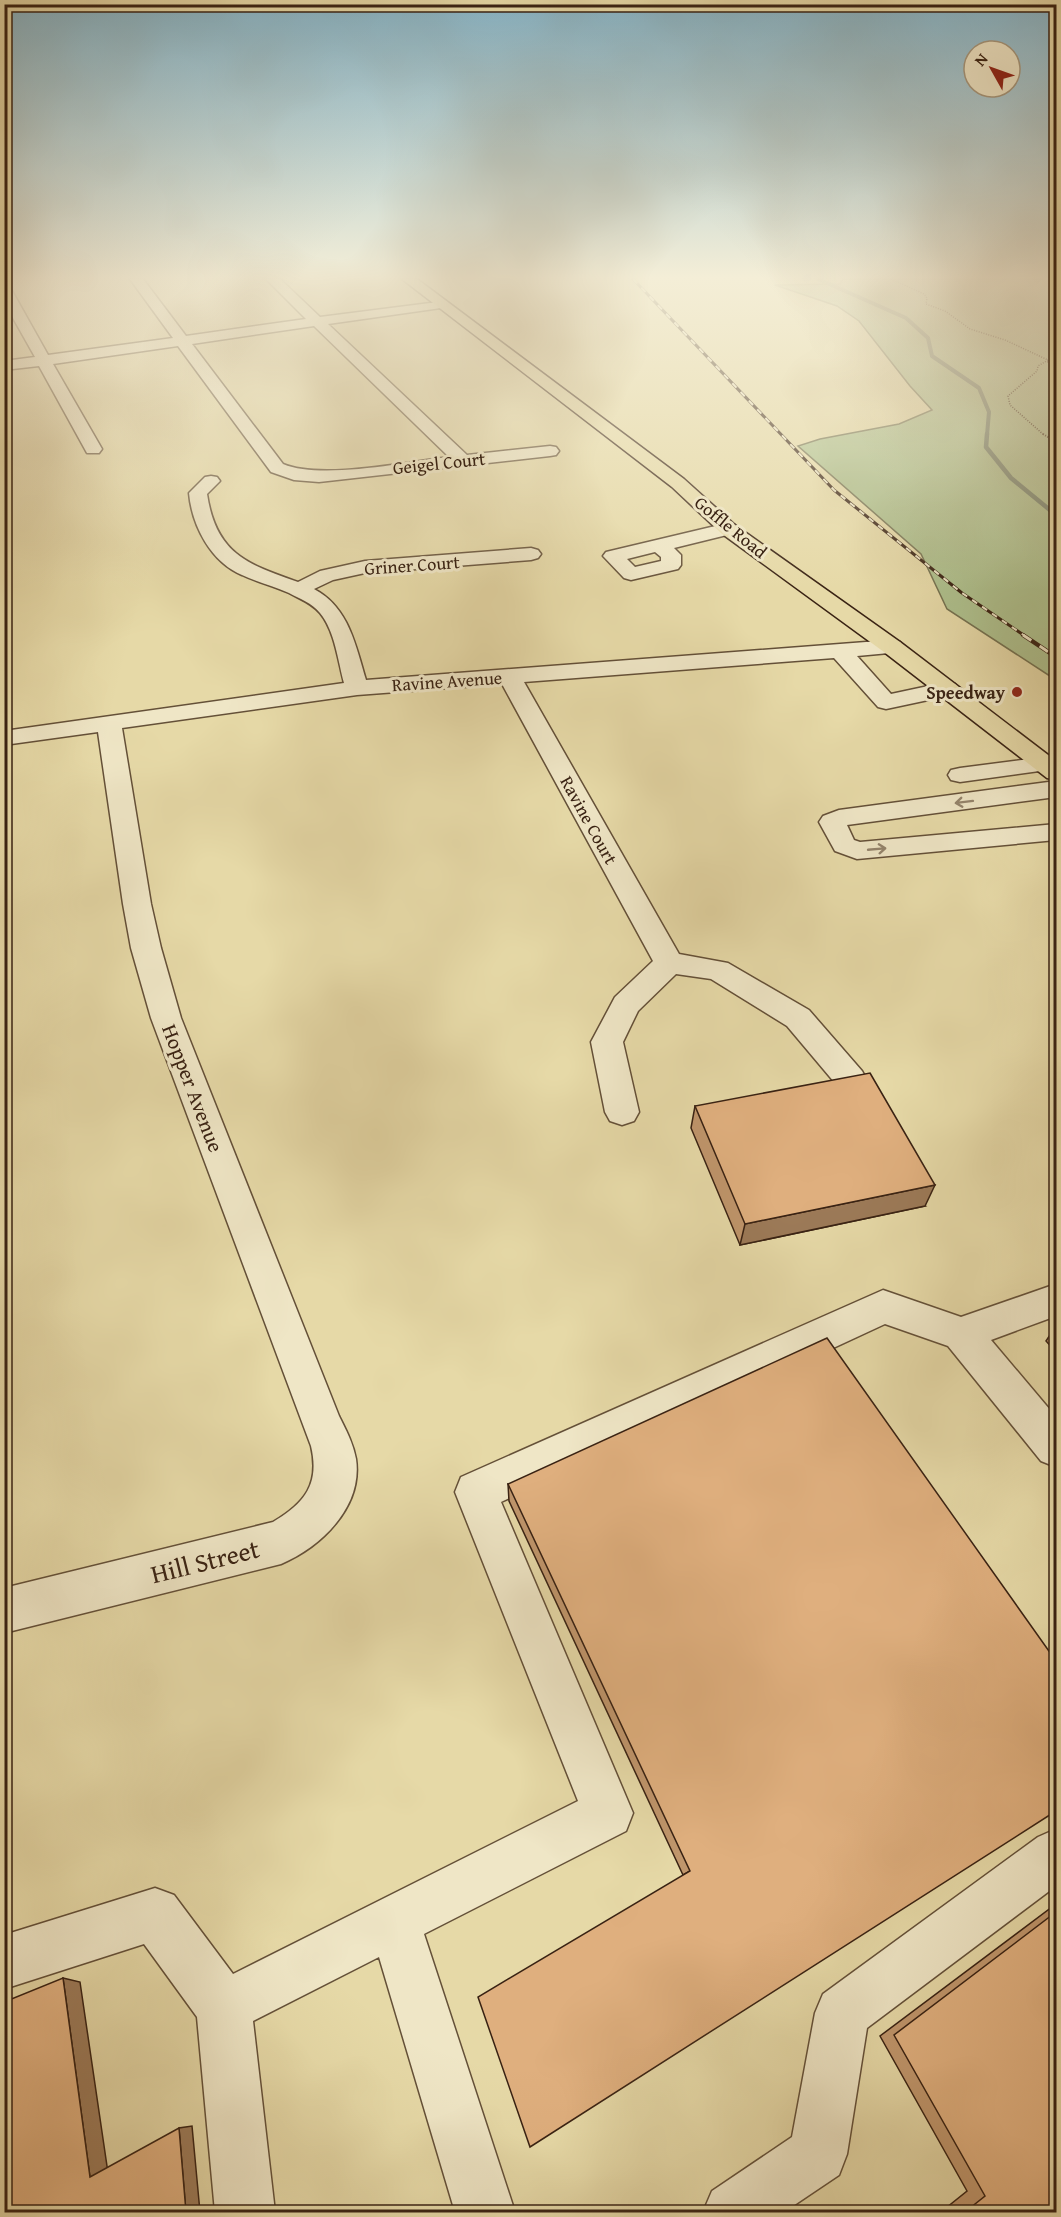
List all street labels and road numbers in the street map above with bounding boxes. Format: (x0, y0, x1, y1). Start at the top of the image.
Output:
street label: Geigel Court (391, 445, 487, 481)
street label: Goffle Road (689, 489, 773, 565)
street label: Griner Court (363, 548, 461, 582)
street label: Ravine Avenue (391, 664, 503, 698)
street label: Ravine Court (554, 771, 625, 870)
street label: Hopper Avenue (154, 1019, 232, 1157)
street label: Hill Street (147, 1529, 263, 1593)

